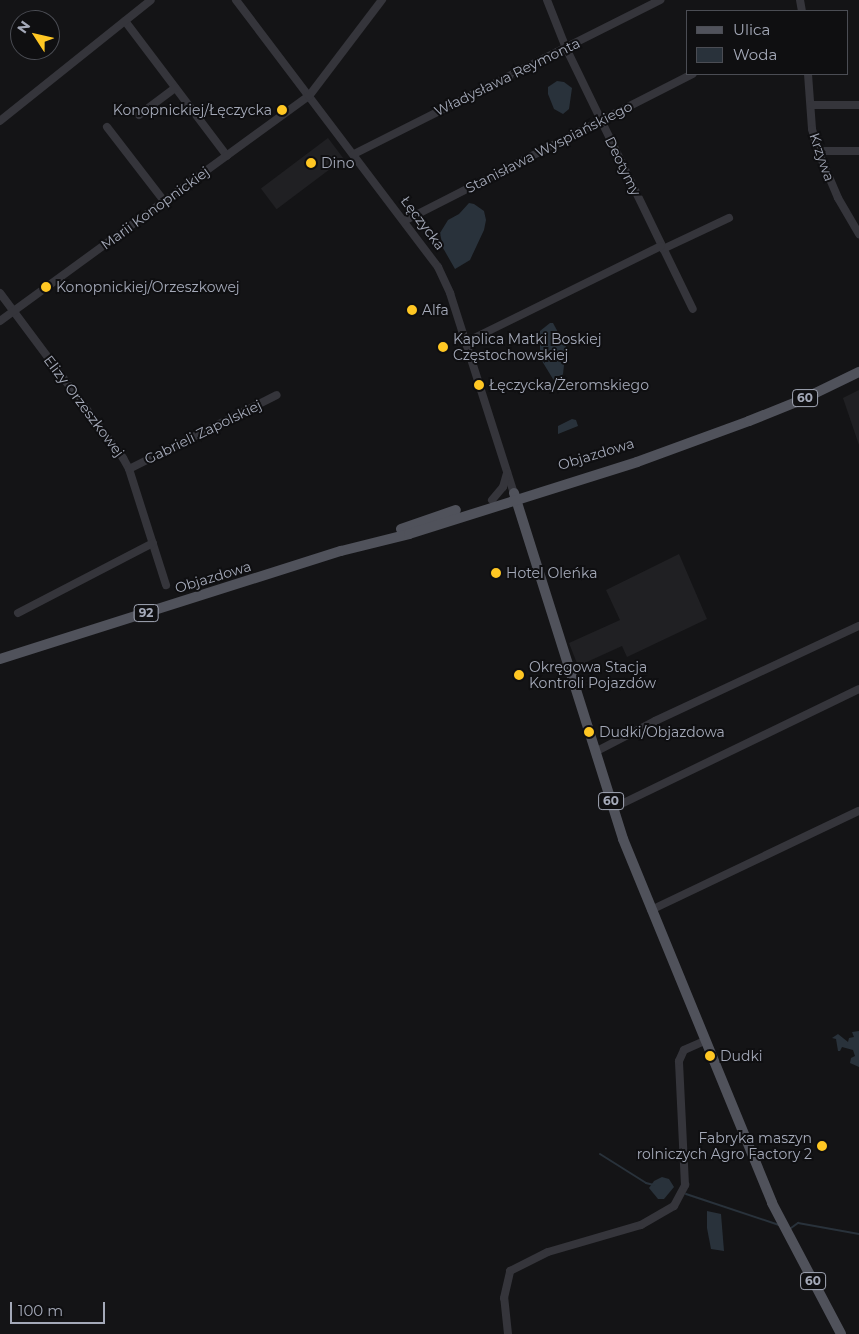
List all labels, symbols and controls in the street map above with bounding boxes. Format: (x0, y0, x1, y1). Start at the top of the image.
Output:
north arrow (10, 10, 60, 60)
legend (686, 10, 849, 75)
text: N (13, 17, 34, 37)
text: Ulica (733, 20, 770, 39)
street label: Władysława Reymonta (431, 34, 583, 120)
text: Woda (733, 45, 777, 64)
street label: Stanisława Wyspiańskiego (463, 98, 635, 196)
place label: Konopnickiej/Łęczycka (113, 102, 272, 118)
marker: Konopnickiej/Łęczycka (276, 104, 288, 116)
street label: Krzywa (806, 131, 838, 183)
street label: Deotymy (601, 134, 645, 198)
place label: Dino (321, 155, 355, 171)
marker: Dino (305, 157, 317, 169)
street label: Marii Konopnickiej (98, 163, 212, 253)
street label: Łęczycka (397, 193, 449, 253)
place label: Konopnickiej/Orzeszkowej (56, 279, 240, 295)
marker: Konopnickiej/Orzeszkowej (40, 281, 52, 293)
place label: Alfa (422, 302, 449, 318)
marker: Alfa (406, 304, 418, 316)
place label: Kaplica Matki Boskiej Częstochowskiej (453, 331, 601, 364)
marker: Kaplica Matki Boskiej Częstochowskiej (437, 341, 449, 353)
street label: Elizy Orzeszkowej (40, 352, 128, 460)
place label: Łęczycka/Żeromskiego (489, 377, 649, 393)
marker: Łęczycka/Żeromskiego (473, 379, 485, 391)
road number: 60 (791, 388, 819, 408)
street label: Gabrieli Zapolskiej (142, 396, 264, 468)
street label: Objazdowa (556, 434, 636, 474)
street label: Objazdowa (173, 557, 253, 597)
place label: Hotel Oleńka (506, 565, 597, 581)
marker: Hotel Oleńka (490, 567, 502, 579)
road number: 92 (134, 604, 158, 622)
place label: Okręgowa Stacja Kontroli Pojazdów (529, 659, 656, 692)
marker: Okręgowa Stacja Kontroli Pojazdów (513, 669, 525, 681)
place label: Dudki/Objazdowa (599, 724, 725, 740)
marker: Dudki/Objazdowa (583, 726, 595, 738)
road number: 60 (597, 791, 625, 810)
place label: Dudki (720, 1048, 763, 1064)
marker: Dudki (704, 1050, 716, 1062)
place label: Fabryka maszyn rolniczych Agro Factory 2 (637, 1130, 812, 1162)
marker: Fabryka maszyn rolniczych Agro Factory 2 (816, 1140, 828, 1152)
road number: 60 (799, 1272, 827, 1290)
scale bar (12, 1292, 108, 1324)
text: 100 m (18, 1301, 63, 1320)

